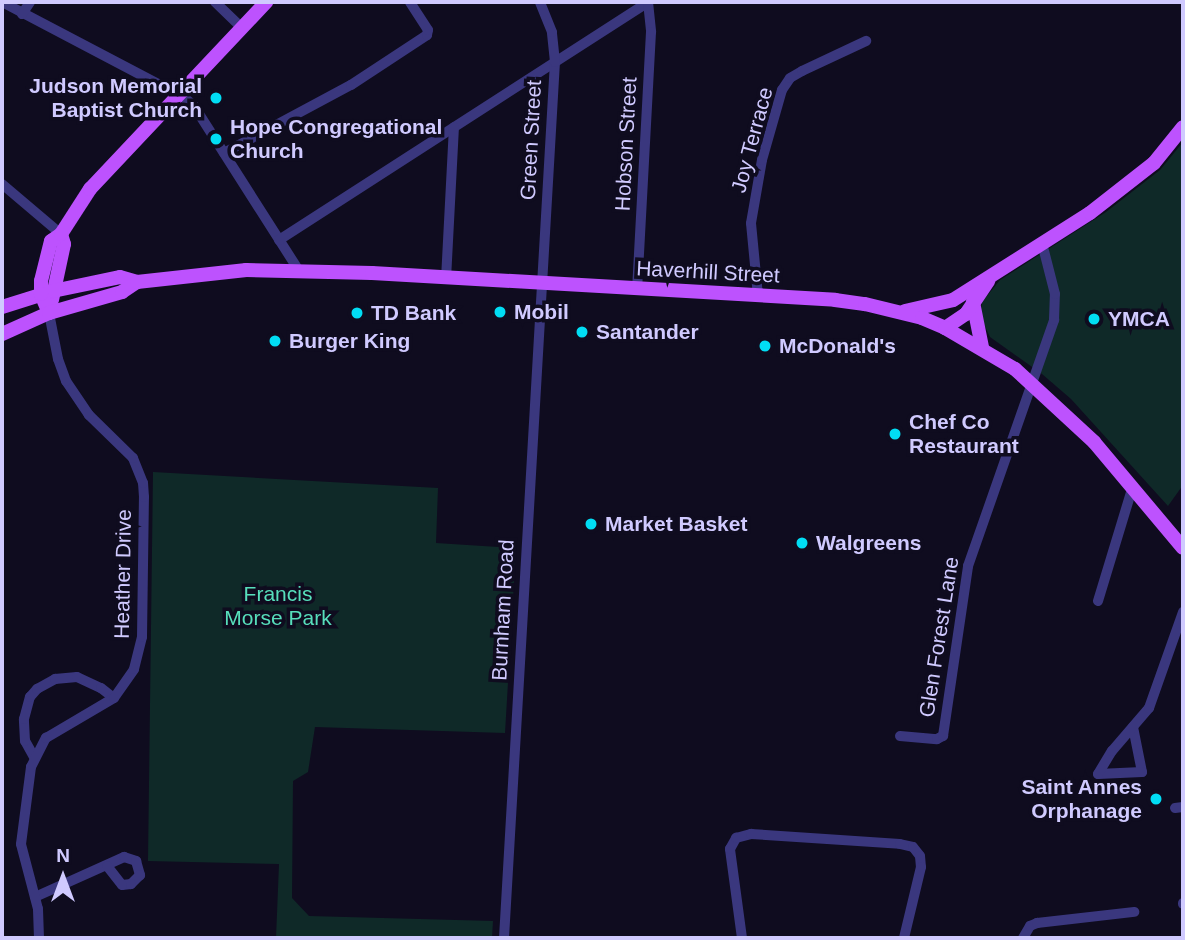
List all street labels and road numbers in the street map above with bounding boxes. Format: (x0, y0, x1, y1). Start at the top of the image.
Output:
street label: Hobson Street (610, 76, 642, 212)
street label: Green Street (515, 79, 547, 201)
street label: Joy Terrace (726, 84, 778, 196)
street label: Haverhill Street (636, 256, 780, 288)
street label: Heather Drive (109, 509, 137, 639)
street label: Burnham Road (487, 539, 519, 681)
street label: Glen Forest Lane (914, 555, 964, 719)

